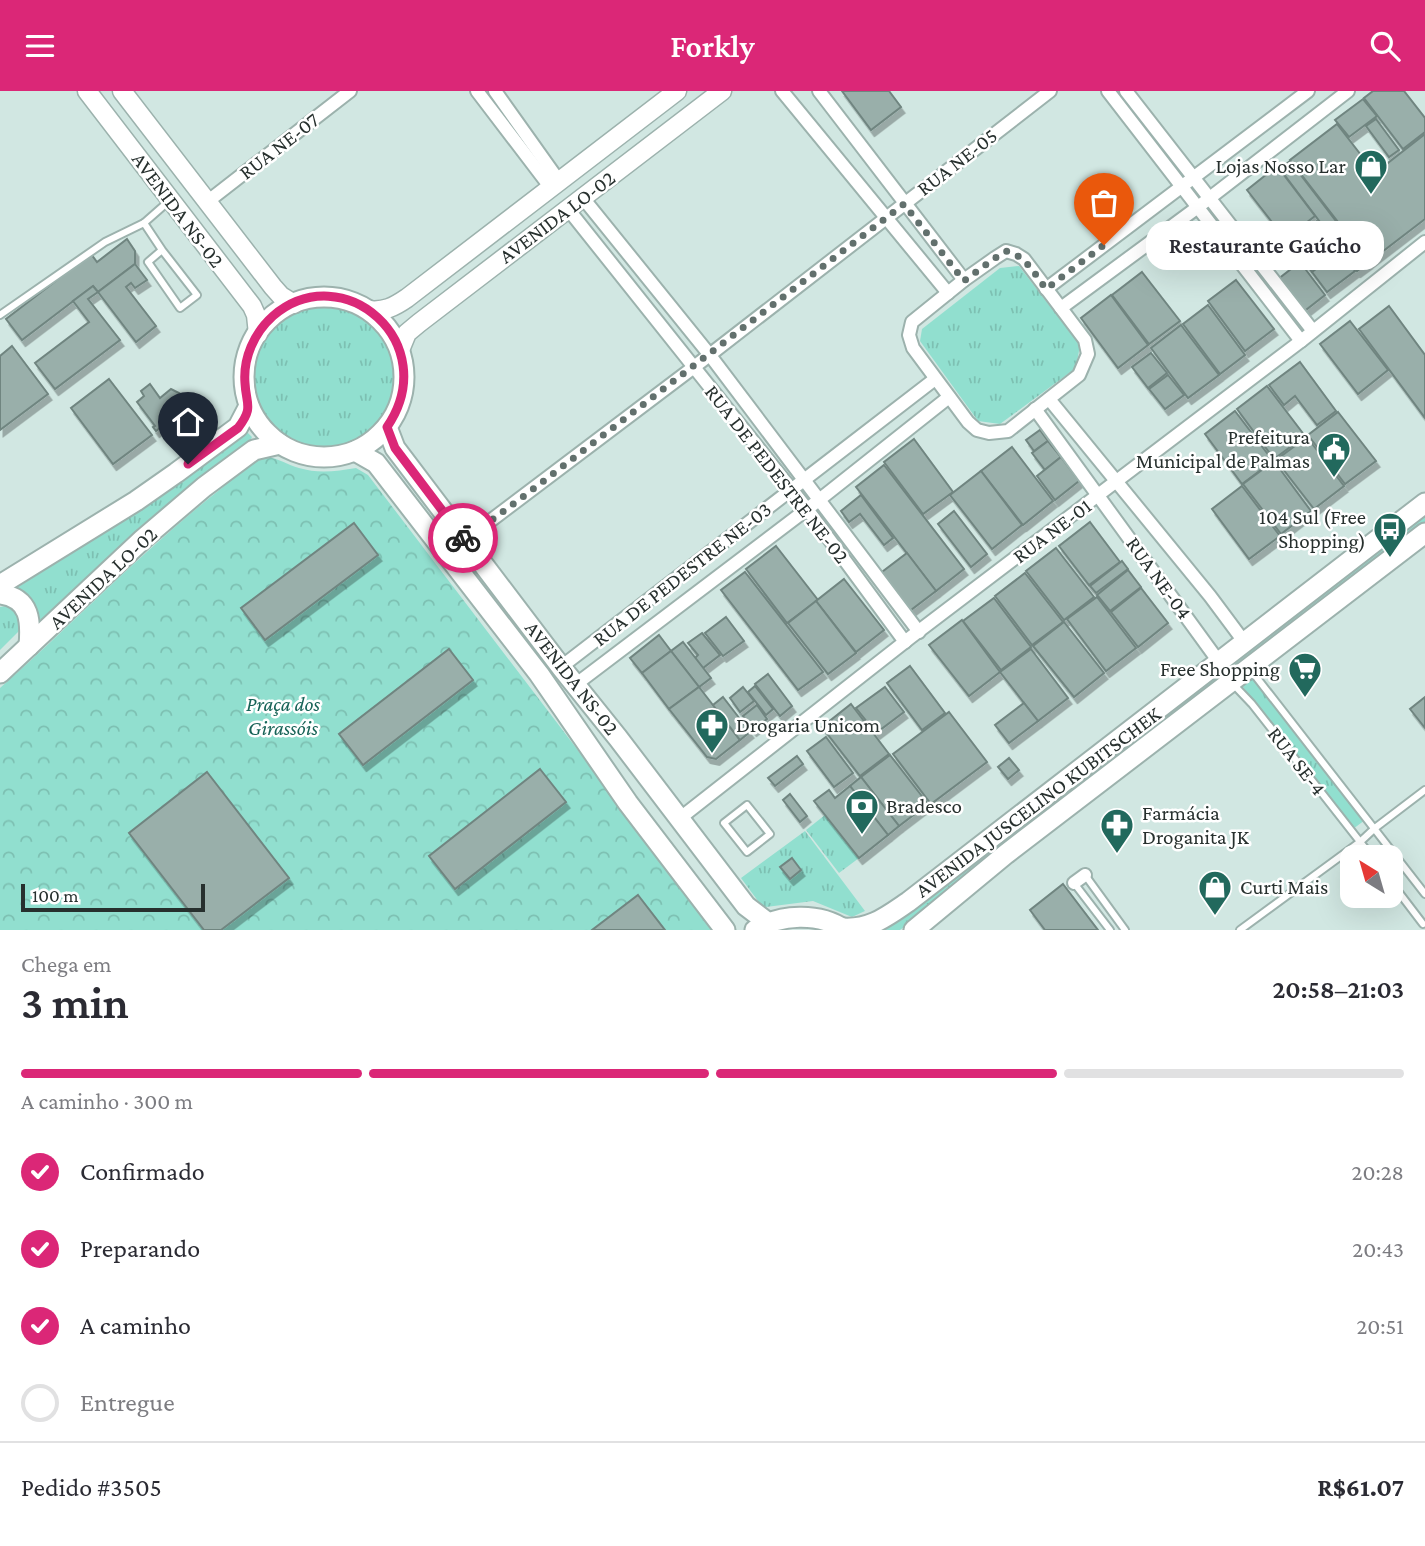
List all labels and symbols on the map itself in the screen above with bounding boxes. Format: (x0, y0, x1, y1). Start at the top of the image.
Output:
street label: RUA NE-07 (234, 107, 324, 185)
street label: RUA NE-05 (912, 123, 1002, 201)
shop icon: Lojas Nosso Lar (1352, 147, 1390, 196)
street label: AVENIDA NS-02 (127, 148, 229, 272)
place label: Lojas Nosso Lar (1215, 154, 1347, 178)
street label: AVENIDA LO-02 (494, 166, 620, 268)
pin (1074, 173, 1134, 245)
callout: Restaurante Gaúcho (1146, 221, 1384, 269)
street label: RUA DE PEDESTRE NE-02 (700, 380, 854, 568)
pin (158, 392, 218, 464)
place label: Prefeitura Municipal de Palmas (1136, 425, 1310, 473)
public building icon: Prefeitura Municipal de Palmas (1315, 430, 1353, 479)
street label: RUA NE-01 (1008, 494, 1096, 568)
street label: RUA DE PEDESTRE NE-03 (588, 497, 776, 651)
courier (428, 503, 498, 573)
place label: 104 Sul (Free Shopping) (1259, 505, 1366, 553)
bus stop icon: 104 Sul (Free Shopping) (1371, 510, 1409, 559)
street label: AVENIDA LO-02 (44, 522, 162, 634)
street label: RUA NE-04 (1121, 532, 1197, 624)
street label: AVENIDA NS-02 (520, 616, 624, 740)
supermarket icon: Free Shopping (1286, 650, 1324, 699)
place label: Free Shopping (1160, 657, 1280, 681)
park label: Praça dos Girassóis (246, 692, 320, 740)
street label: AVENIDA JUSCELINO KUBITSCHEK (911, 701, 1166, 902)
pharmacy icon: Drogaria Unicom (693, 706, 731, 755)
place label: Drogaria Unicom (736, 713, 880, 737)
street label: RUA SE-4 (1263, 722, 1331, 800)
bank icon: Bradesco (843, 787, 881, 836)
place label: Bradesco (886, 794, 962, 818)
place label: Farmácia Droganita JK (1142, 801, 1250, 849)
pharmacy icon: Farmácia Droganita JK (1098, 806, 1136, 855)
north arrow (1340, 845, 1404, 908)
shop icon: Curti Mais (1196, 868, 1234, 917)
place label: Curti Mais (1240, 875, 1328, 899)
scale bar (21, 881, 205, 913)

